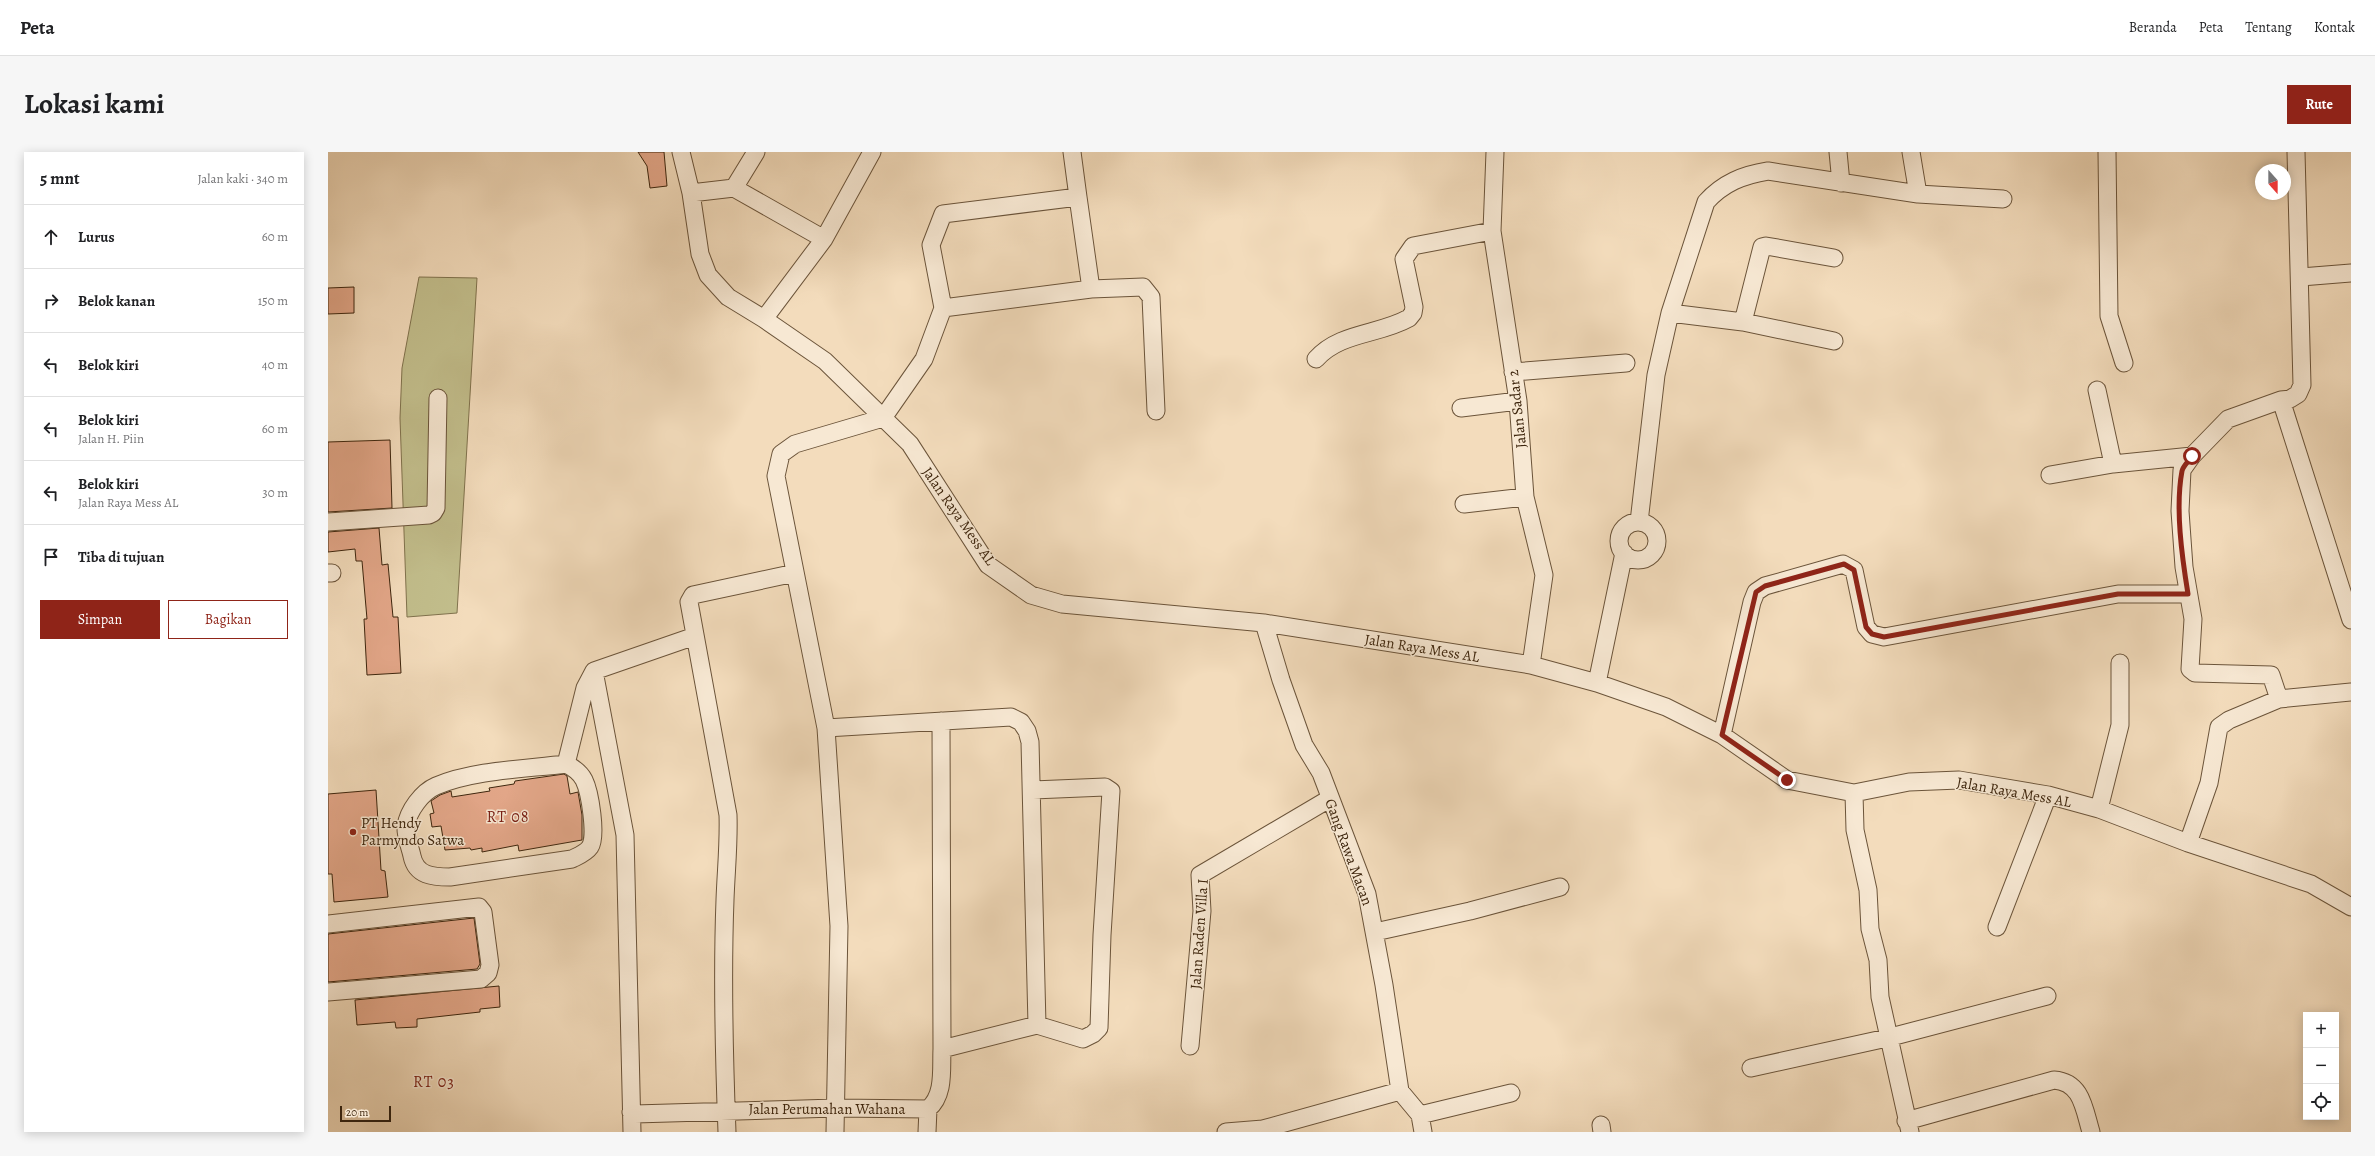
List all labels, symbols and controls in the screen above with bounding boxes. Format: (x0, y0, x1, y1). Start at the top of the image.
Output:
text: Peta (20, 15, 55, 41)
text: Beranda (2129, 18, 2177, 37)
text: Peta (2199, 18, 2223, 37)
text: Tentang (2245, 18, 2292, 37)
text: Kontak (2314, 18, 2355, 37)
text: Lokasi kami (24, 85, 165, 123)
button: Rute (2287, 85, 2351, 124)
north arrow (2255, 164, 2291, 200)
text: 5 mnt (40, 167, 80, 190)
text: Jalan kaki · 340 m (197, 170, 288, 187)
icon: ahead (40, 226, 62, 248)
text: Lurus (78, 227, 115, 247)
text: 60 m (262, 228, 288, 245)
icon: right (40, 290, 62, 312)
text: Belok kanan (78, 291, 155, 311)
text: 150 m (258, 292, 288, 309)
icon: left (40, 354, 62, 376)
text: Belok kiri (78, 355, 139, 375)
text: 40 m (262, 356, 288, 373)
street label: Jalan Sadar 2 (1503, 369, 1531, 449)
text: Belok kiri (78, 410, 139, 430)
icon: left (40, 418, 62, 440)
text: 60 m (262, 420, 288, 437)
text: Jalan H. Piin (78, 430, 144, 447)
route start (2183, 447, 2201, 465)
street label: Jalan Raya Mess AL (918, 463, 1001, 569)
text: Belok kiri (78, 474, 139, 494)
icon: left (40, 482, 62, 504)
text: 30 m (262, 484, 288, 501)
text: Jalan Raya Mess AL (78, 494, 178, 511)
icon: arrive (40, 546, 62, 568)
text: Tiba di tujuan (78, 547, 164, 567)
button: Simpan (40, 600, 160, 639)
button: Bagikan (168, 600, 288, 639)
street label: Jalan Raya Mess AL (1363, 629, 1481, 667)
route end (1778, 771, 1796, 789)
street label: Jalan Raya Mess AL (1955, 772, 2073, 812)
street label: Gang Rawa Macan (1320, 796, 1378, 908)
district label: RT 08 (487, 806, 529, 828)
place label: PT Hendy Parmyndo Satwa (361, 813, 464, 850)
marker: PT Hendy Parmyndo Satwa (348, 827, 358, 837)
street label: Jalan Raden Villa I (1185, 878, 1213, 990)
map controls (2303, 1012, 2339, 1120)
button: + (2303, 1012, 2339, 1048)
button: − (2303, 1048, 2339, 1084)
district label: RT 03 (413, 1071, 455, 1093)
button: locate (2303, 1084, 2339, 1120)
street label: Jalan Perumahan Wahana (748, 1099, 906, 1119)
scale bar (340, 1104, 391, 1123)
text: 20 m (346, 1105, 368, 1120)

